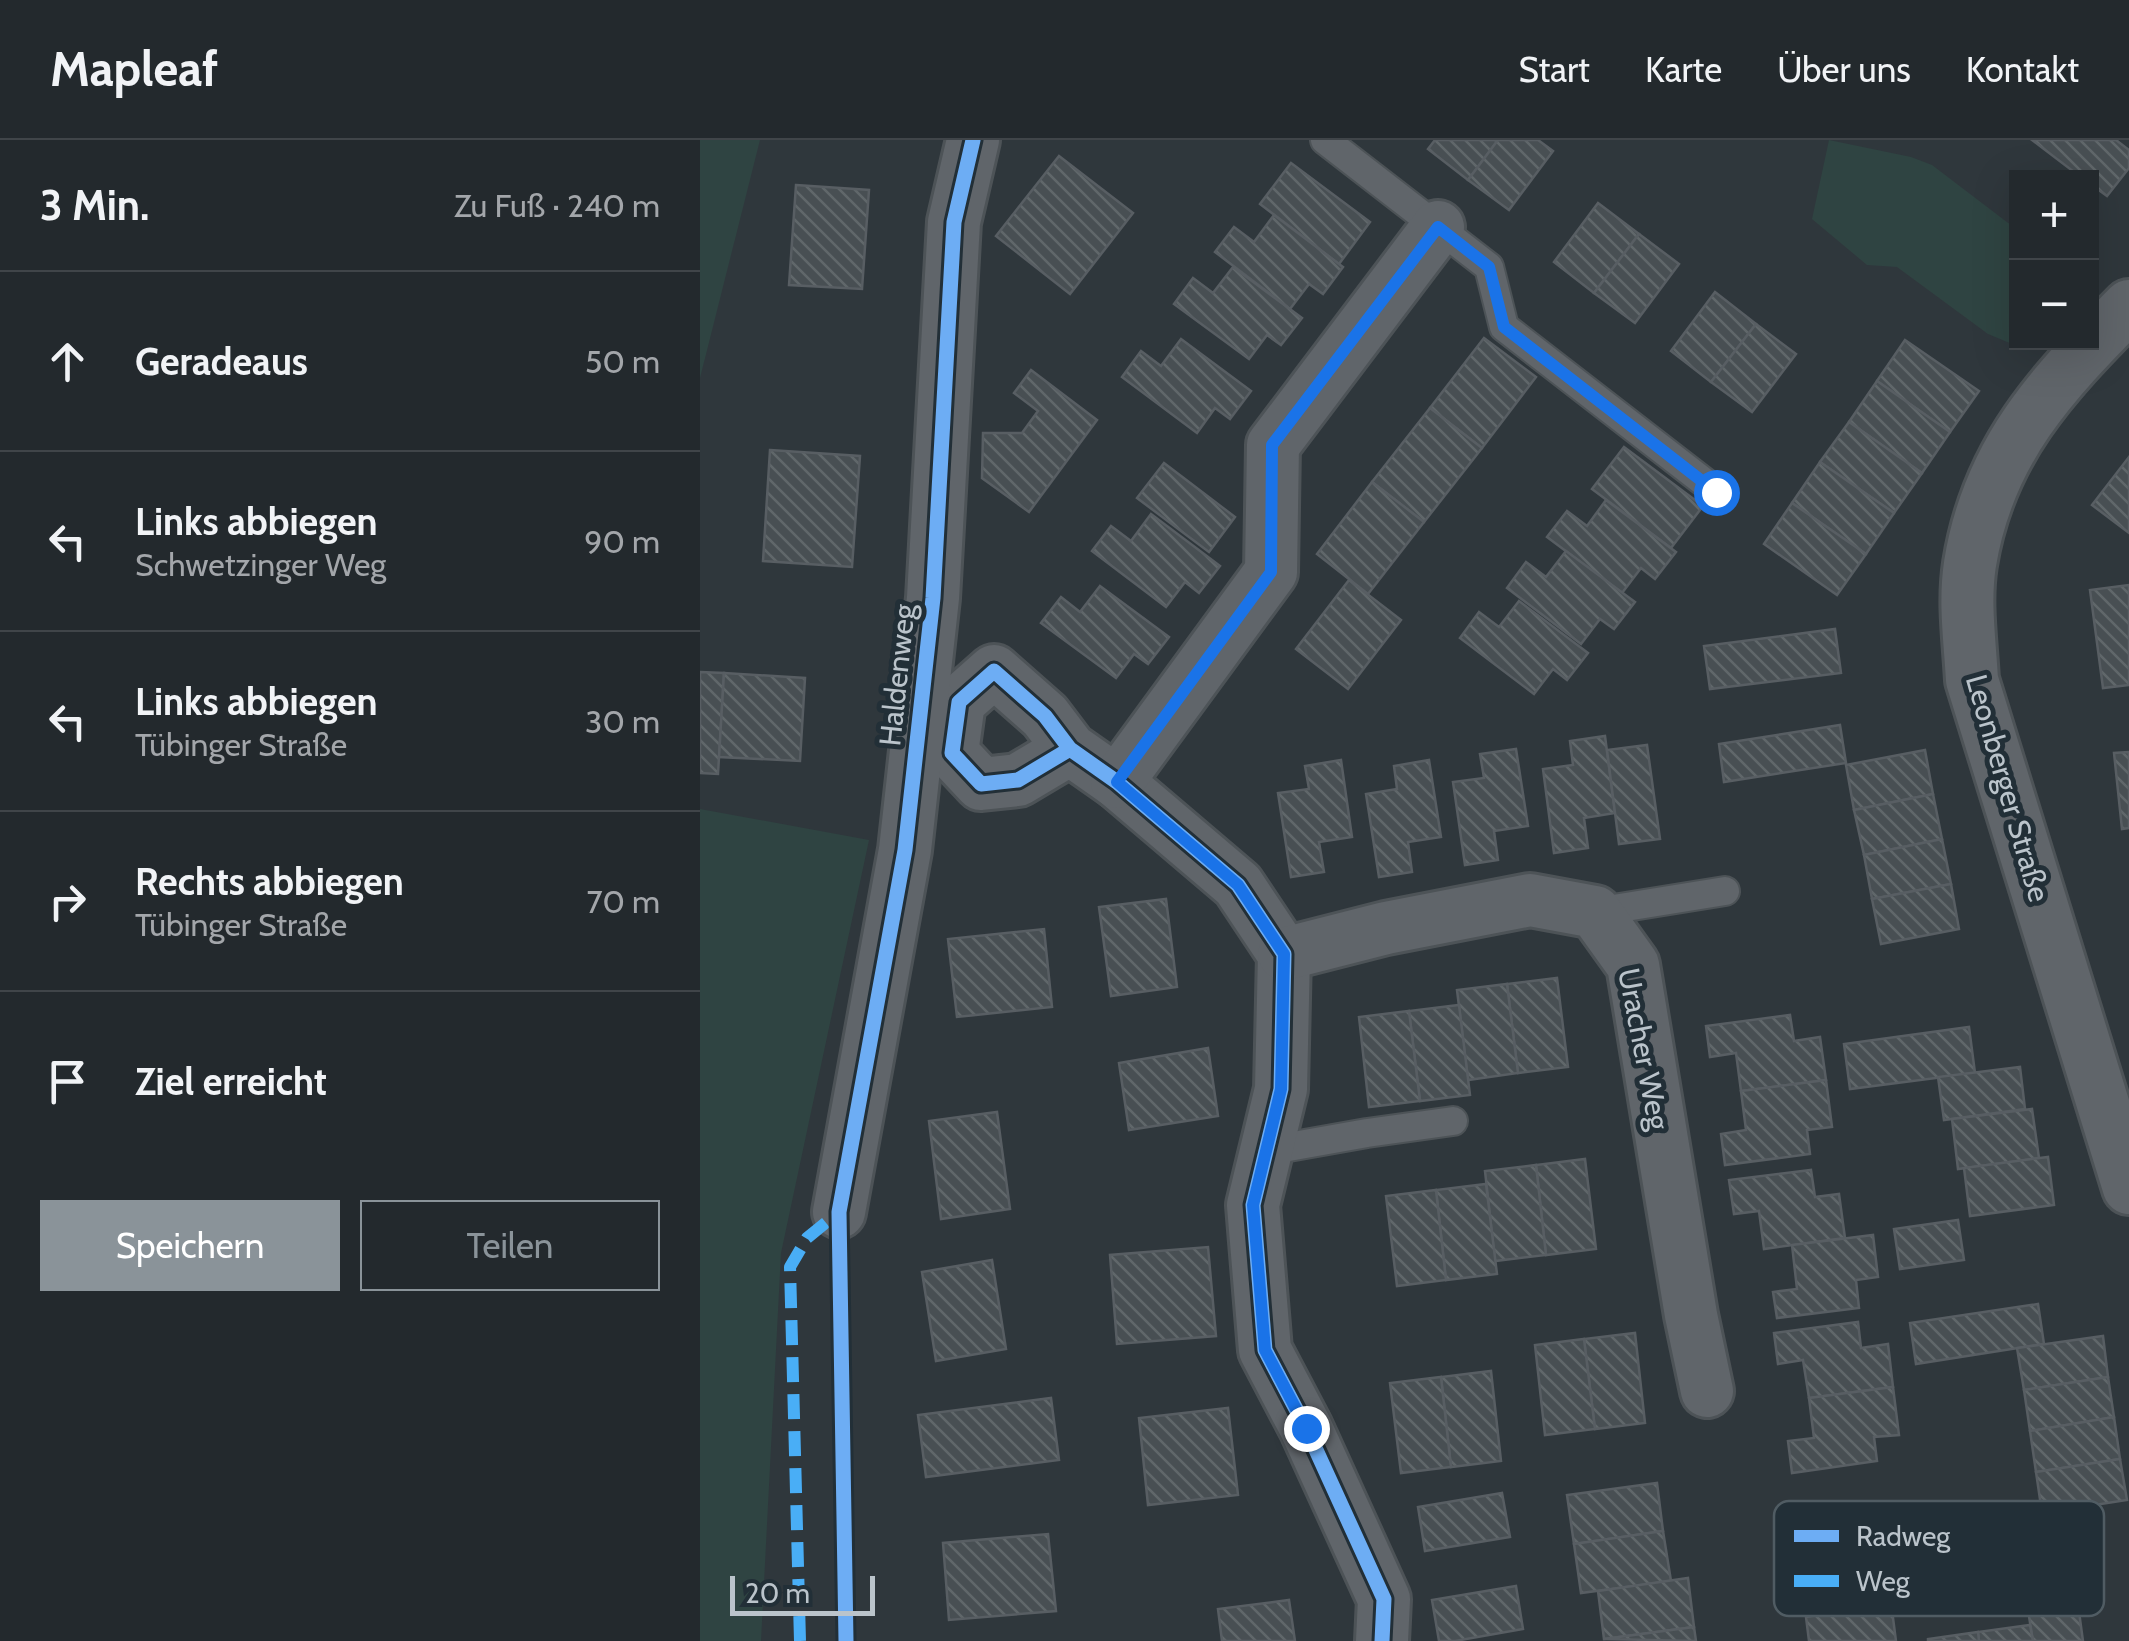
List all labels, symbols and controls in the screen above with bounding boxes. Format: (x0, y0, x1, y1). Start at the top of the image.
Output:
text: Mapleaf (50, 40, 218, 98)
text: Start (1519, 48, 1590, 91)
text: Karte (1645, 48, 1722, 91)
text: Über uns (1777, 48, 1911, 91)
text: Kontakt (1966, 48, 2079, 91)
map controls (2009, 170, 2099, 350)
button: + (2009, 170, 2099, 260)
text: 3 Min. (40, 179, 149, 231)
text: Zu Fuß · 240 m (454, 186, 660, 225)
button: − (2009, 260, 2099, 350)
icon: ahead (40, 334, 95, 389)
text: Geradeaus (135, 338, 308, 385)
text: 50 m (585, 342, 660, 381)
route start (1694, 470, 1740, 516)
text: Links abbiegen (135, 498, 378, 545)
icon: left (40, 514, 95, 569)
text: 90 m (584, 522, 660, 561)
text: Schwetzinger Weg (135, 545, 386, 584)
street label: Haldenweg (871, 601, 923, 748)
street label: Leonberger Straße (1958, 670, 2058, 906)
text: Links abbiegen (135, 678, 378, 725)
icon: left (40, 694, 95, 749)
text: 30 m (585, 702, 660, 741)
text: Tübinger Straße (135, 725, 347, 764)
text: Rechts abbiegen (135, 858, 404, 905)
icon: right (40, 874, 95, 929)
text: 70 m (587, 882, 660, 921)
text: Tübinger Straße (135, 905, 347, 944)
street label: Uracher Weg (1610, 965, 1678, 1134)
icon: arrive (40, 1054, 95, 1109)
text: Ziel erreicht (135, 1058, 327, 1105)
button: Speichern (40, 1200, 340, 1291)
button: Teilen (360, 1200, 660, 1291)
route end (1284, 1406, 1330, 1452)
legend (1774, 1501, 2104, 1616)
text: Radweg (1856, 1519, 1951, 1553)
text: Weg (1856, 1564, 1911, 1598)
scale bar (730, 1571, 875, 1616)
text: 20 m (745, 1576, 810, 1610)

